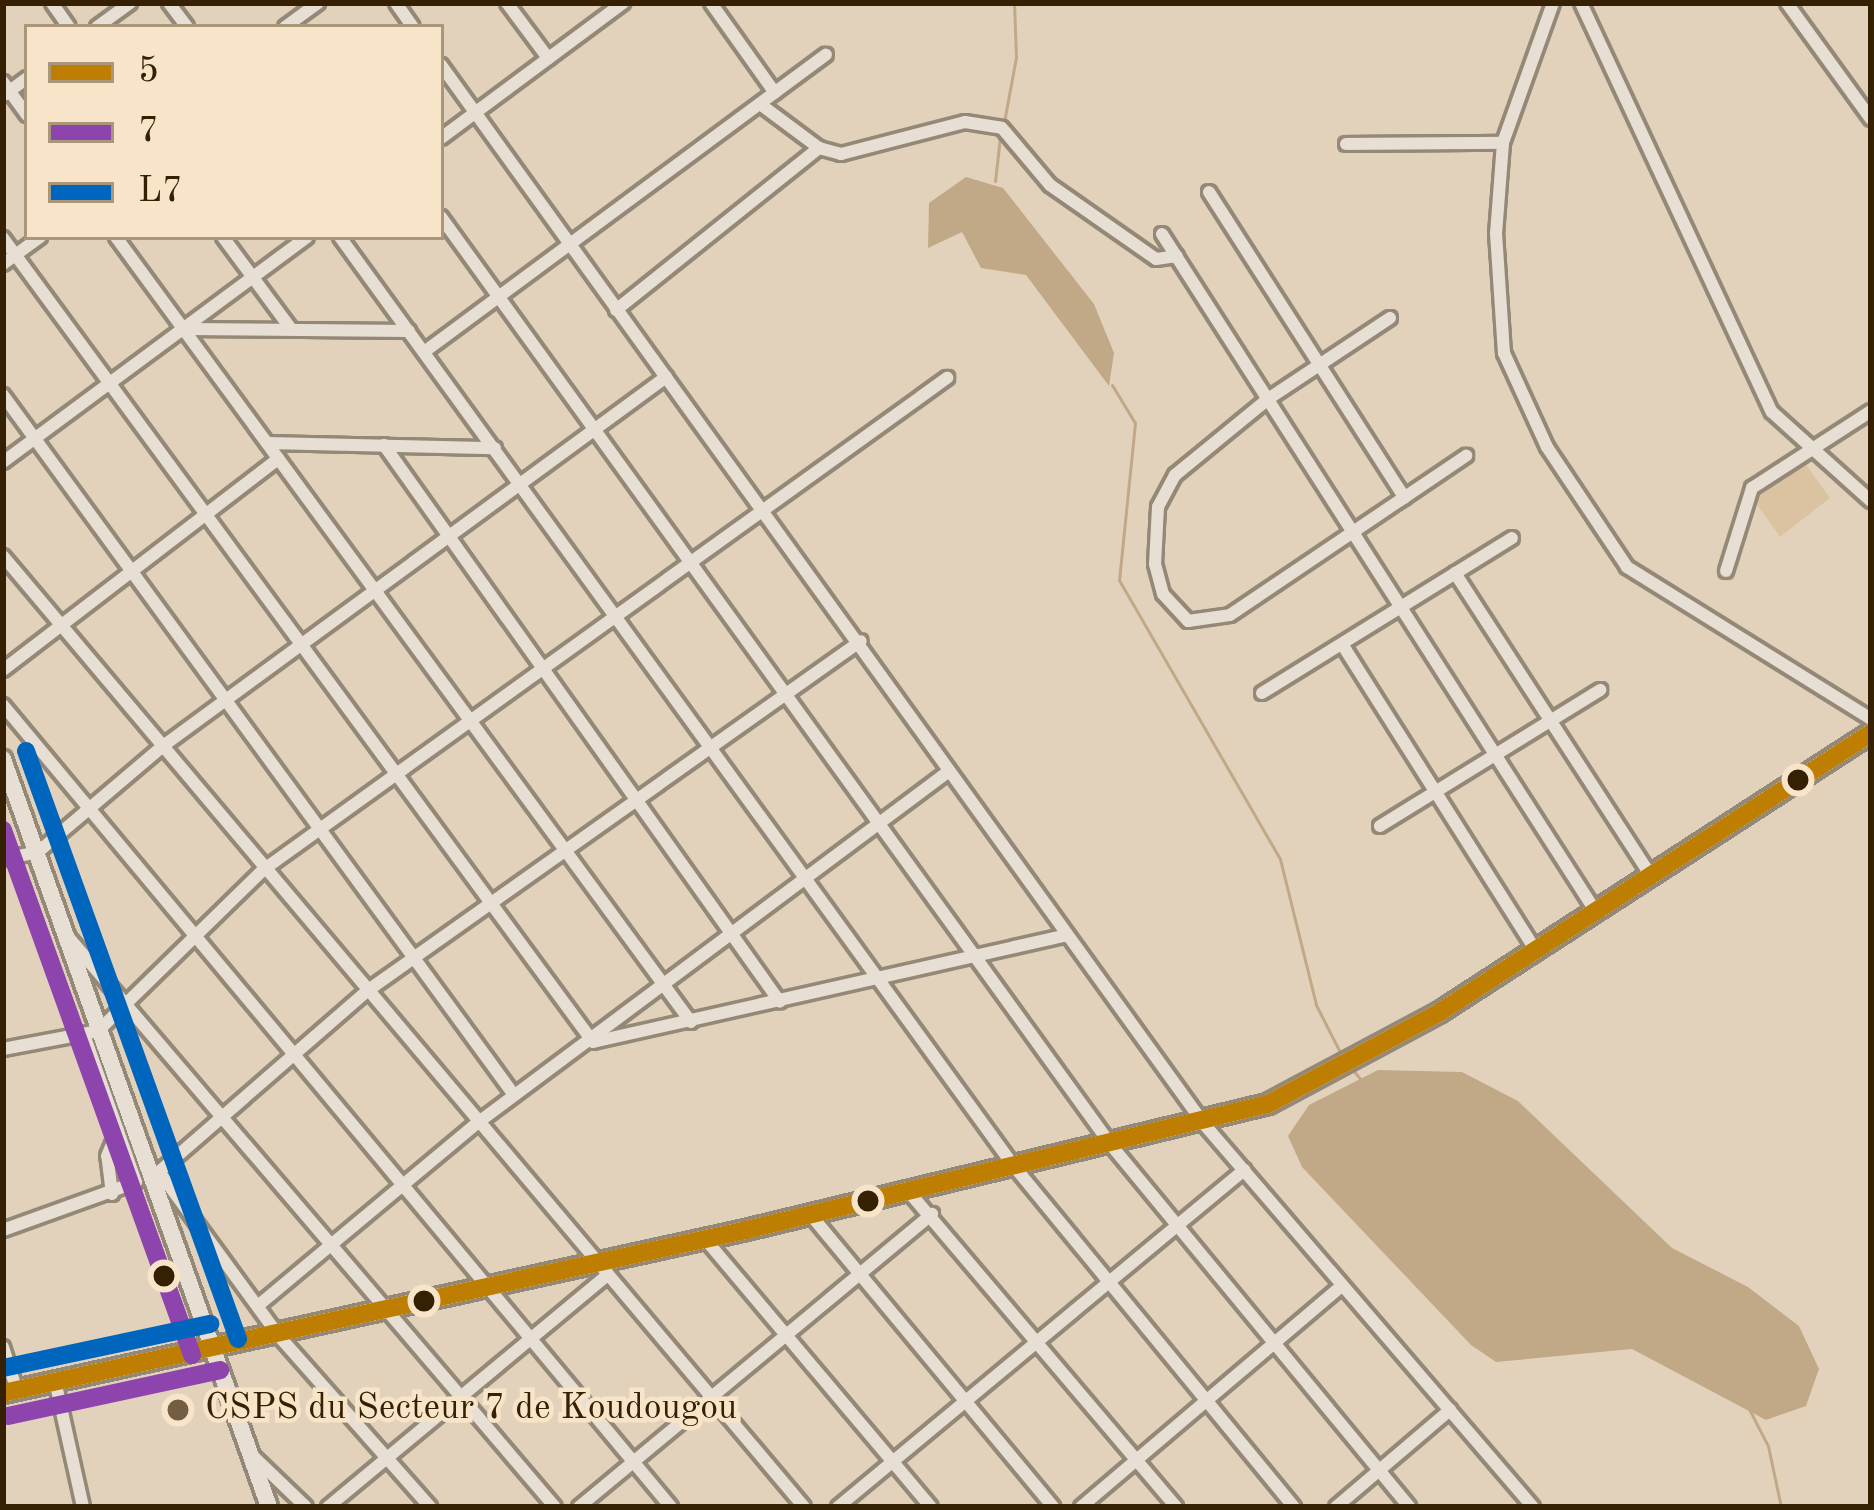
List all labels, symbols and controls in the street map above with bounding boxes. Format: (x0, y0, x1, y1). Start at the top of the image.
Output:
legend (24, 24, 444, 240)
text: 5 (138, 54, 159, 90)
text: 7 (138, 114, 159, 150)
text: L7 (138, 174, 183, 210)
unlabelled marker (1787, 769, 1809, 791)
unlabelled marker (857, 1190, 879, 1212)
unlabelled marker (153, 1265, 175, 1287)
unlabelled marker (413, 1290, 435, 1312)
place label: CSPS du Secteur 7 de Koudougou (205, 1388, 737, 1432)
marker: CSPS du Secteur 7 de Koudougou (162, 1394, 194, 1426)

